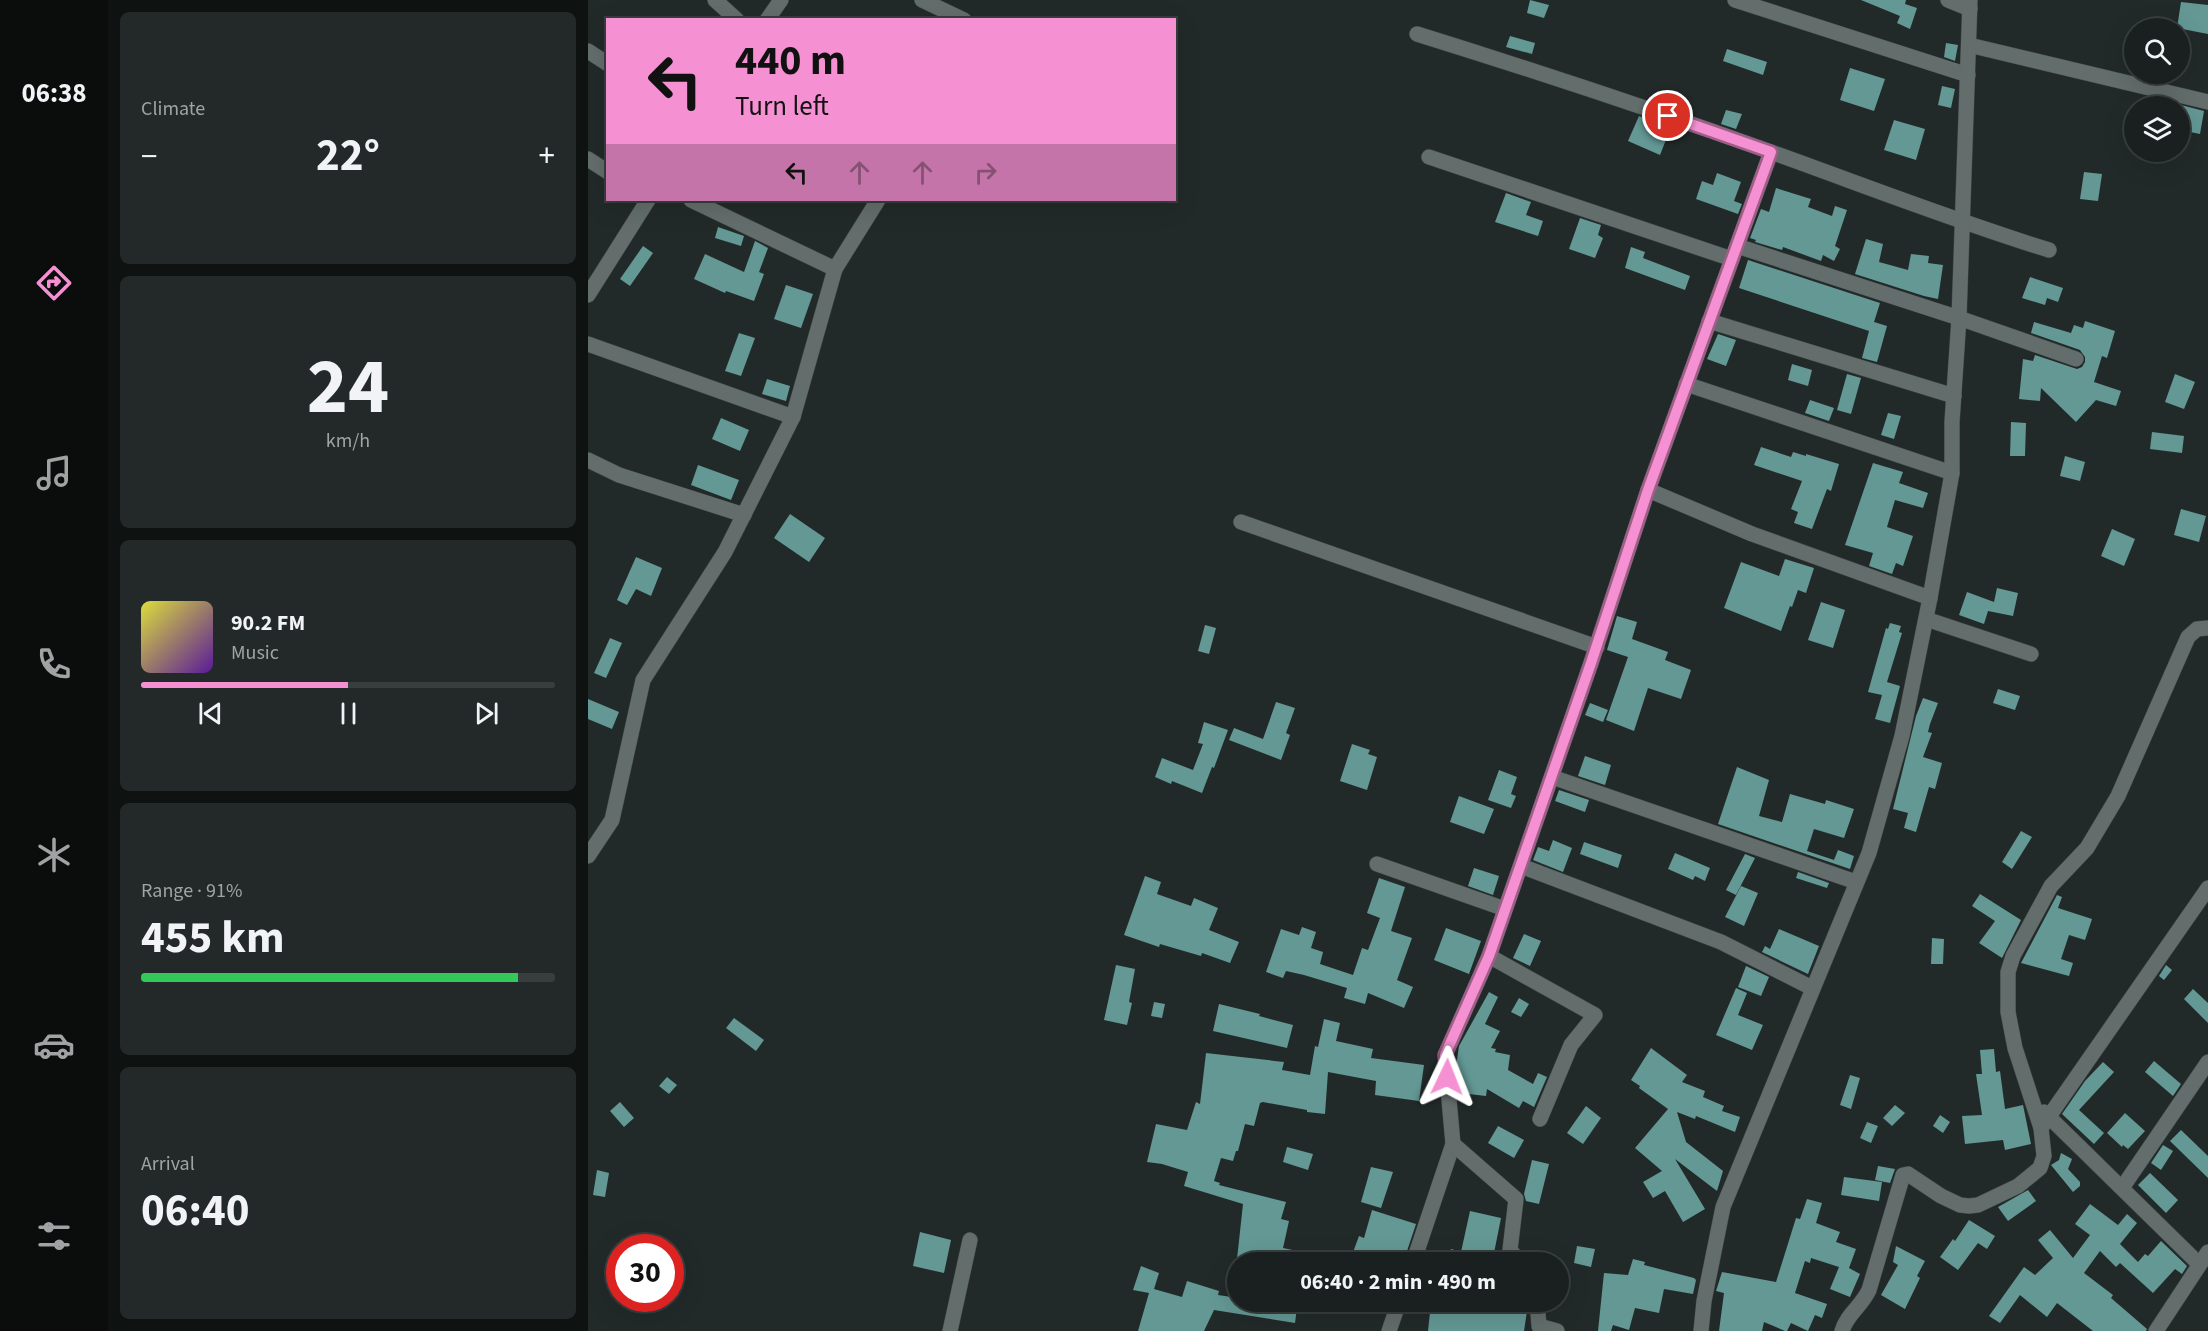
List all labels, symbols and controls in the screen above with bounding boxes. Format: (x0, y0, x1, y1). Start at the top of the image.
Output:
map controls (2124, 18, 2190, 162)
button: search (2124, 18, 2190, 84)
text: 440 m (735, 31, 846, 91)
icon: left (636, 42, 714, 120)
text: 06:38 (21, 74, 87, 113)
text: Turn left (735, 87, 829, 126)
pin (1642, 90, 1693, 141)
text: Climate (141, 95, 205, 123)
button: layers (2124, 96, 2190, 162)
icon: arrive (1651, 99, 1684, 132)
text: 22° (316, 124, 380, 188)
text: − (141, 133, 157, 180)
text: + (539, 133, 555, 180)
icon: left (780, 156, 813, 189)
icon: ahead (843, 156, 876, 189)
icon: ahead (906, 156, 939, 189)
icon: right (969, 156, 1002, 189)
icon: directions (33, 262, 75, 304)
text: 24 (307, 332, 389, 443)
text: km/h (326, 427, 370, 455)
icon: music (33, 452, 75, 494)
text: 90.2 FM (231, 607, 305, 639)
text: Music (231, 639, 279, 667)
icon: phone (33, 643, 75, 685)
icon: previous (194, 697, 227, 730)
icon: pause (332, 697, 365, 730)
icon: next (470, 697, 503, 730)
icon: climate (33, 834, 75, 876)
text: Range · 91% (141, 877, 242, 905)
text: 455 km (141, 906, 285, 970)
icon: car (33, 1024, 75, 1066)
position arrow (1415, 1045, 1479, 1109)
text: Arrival (141, 1150, 195, 1178)
text: 06:40 (141, 1179, 250, 1243)
icon: filters (33, 1215, 75, 1257)
speed limit sign: 30 (606, 1234, 684, 1312)
text: 06:40 · 2 min · 490 m (1300, 1266, 1496, 1298)

